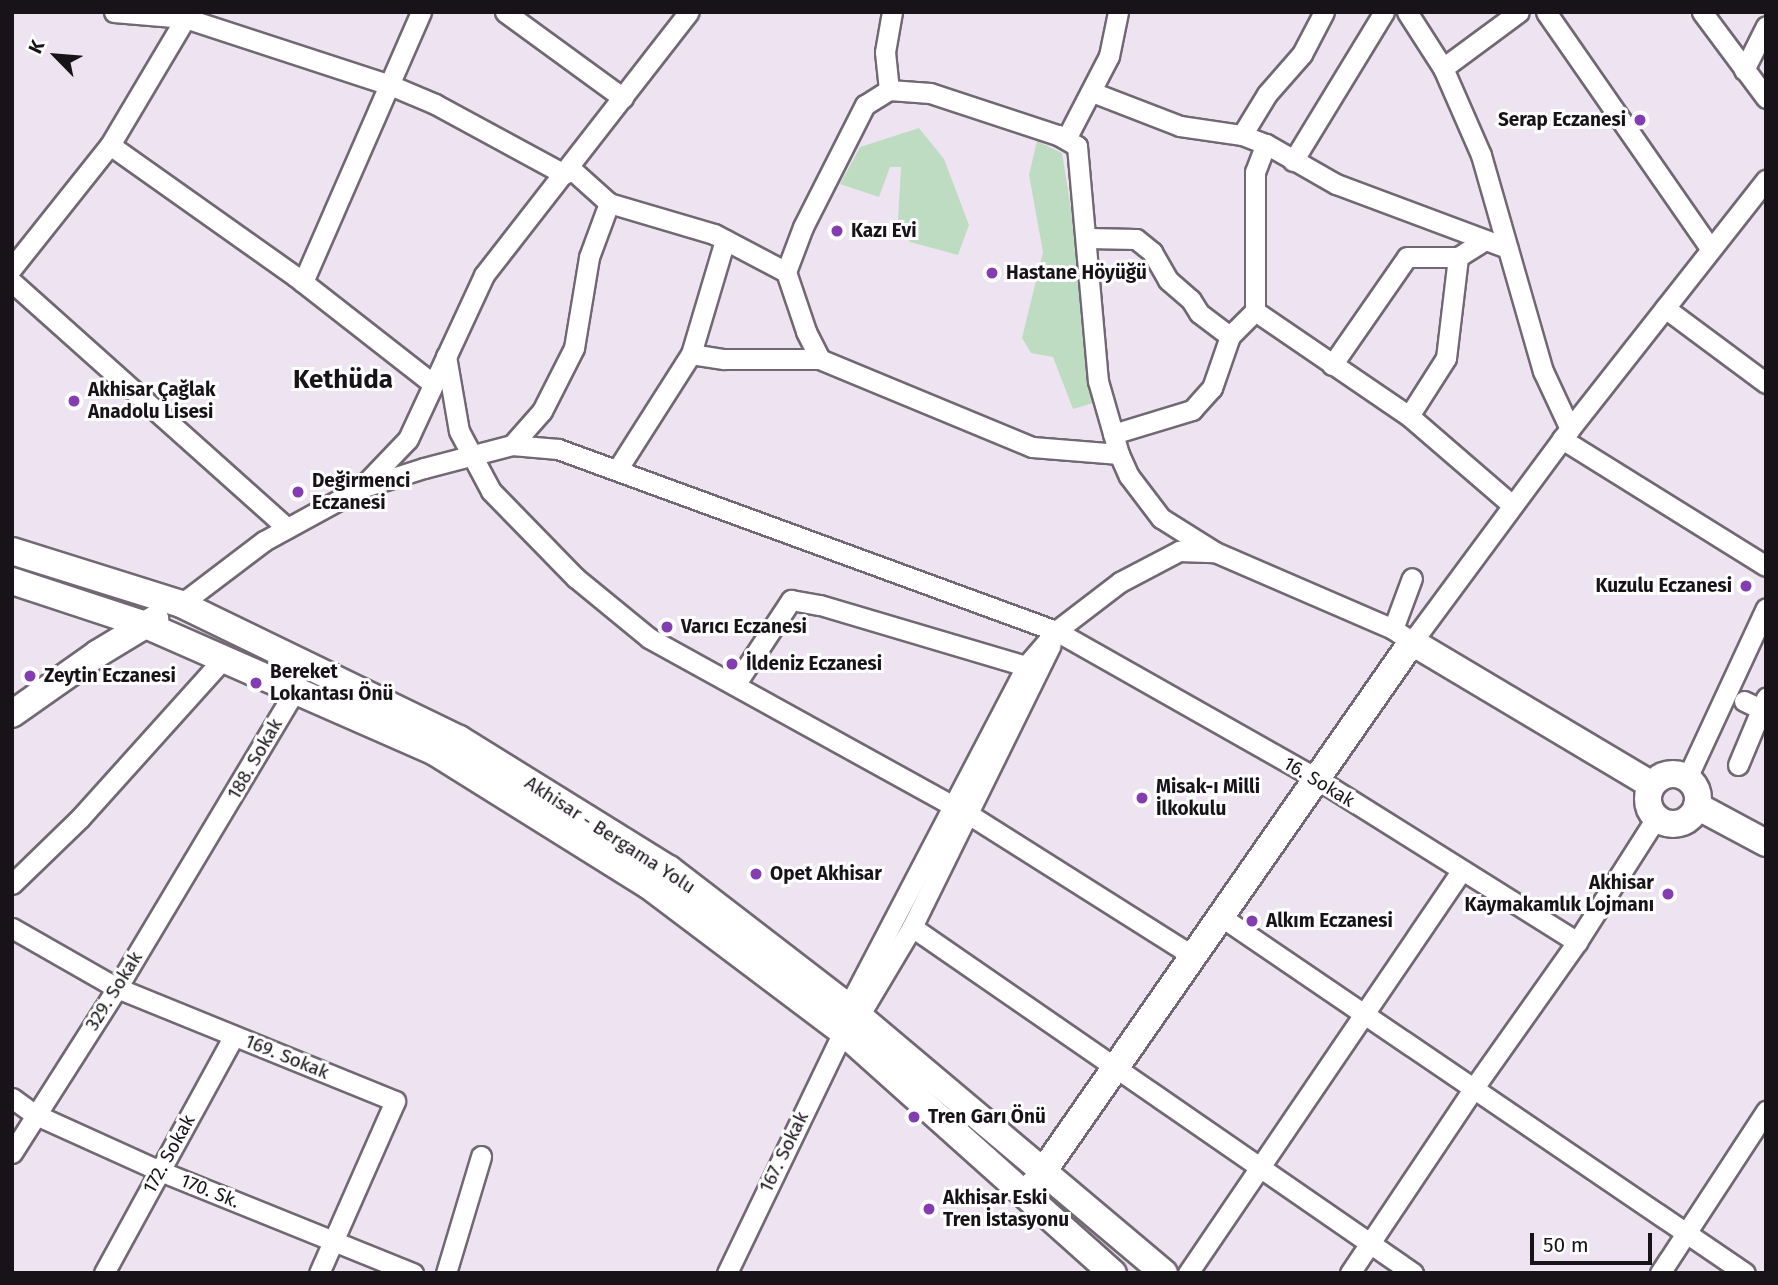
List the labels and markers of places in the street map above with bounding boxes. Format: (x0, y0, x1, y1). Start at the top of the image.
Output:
place label: Serap Eczanesi (1498, 109, 1626, 131)
marker: Serap Eczanesi (1632, 112, 1648, 128)
place label: Kazı Evi (851, 220, 917, 242)
marker: Kazı Evi (829, 223, 845, 239)
place label: Hastane Höyüğü (1006, 262, 1147, 284)
marker: Hastane Höyüğü (984, 265, 1000, 281)
place label: Akhisar Çağlak Anadolu Lisesi (88, 379, 215, 423)
marker: Akhisar Çağlak Anadolu Lisesi (66, 393, 82, 409)
place label: Değirmenci Eczanesi (312, 470, 410, 514)
marker: Değirmenci Eczanesi (290, 484, 306, 500)
place label: Kuzulu Eczanesi (1595, 575, 1732, 597)
marker: Kuzulu Eczanesi (1738, 578, 1754, 594)
place label: Varıcı Eczanesi (681, 616, 807, 638)
marker: Varıcı Eczanesi (659, 619, 675, 635)
place label: İldeniz Eczanesi (746, 653, 882, 675)
marker: İldeniz Eczanesi (724, 656, 740, 672)
place label: Bereket Lokantası Önü (270, 661, 393, 705)
place label: Zeytin Eczanesi (44, 665, 176, 687)
marker: Zeytin Eczanesi (22, 668, 38, 684)
marker: Bereket Lokantası Önü (248, 675, 264, 691)
place label: Misak-ı Milli İlkokulu (1156, 776, 1260, 820)
marker: Misak-ı Milli İlkokulu (1134, 790, 1150, 806)
place label: Opet Akhisar (770, 863, 882, 885)
marker: Opet Akhisar (748, 866, 764, 882)
place label: Akhisar Kaymakamlık Lojmanı (1465, 872, 1654, 916)
marker: Akhisar Kaymakamlık Lojmanı (1660, 886, 1676, 902)
place label: Alkım Eczanesi (1266, 910, 1393, 932)
marker: Alkım Eczanesi (1244, 913, 1260, 929)
place label: Tren Garı Önü (928, 1106, 1046, 1128)
marker: Tren Garı Önü (906, 1109, 922, 1125)
place label: Akhisar Eski Tren İstasyonu (943, 1187, 1069, 1231)
marker: Akhisar Eski Tren İstasyonu (921, 1201, 937, 1217)

